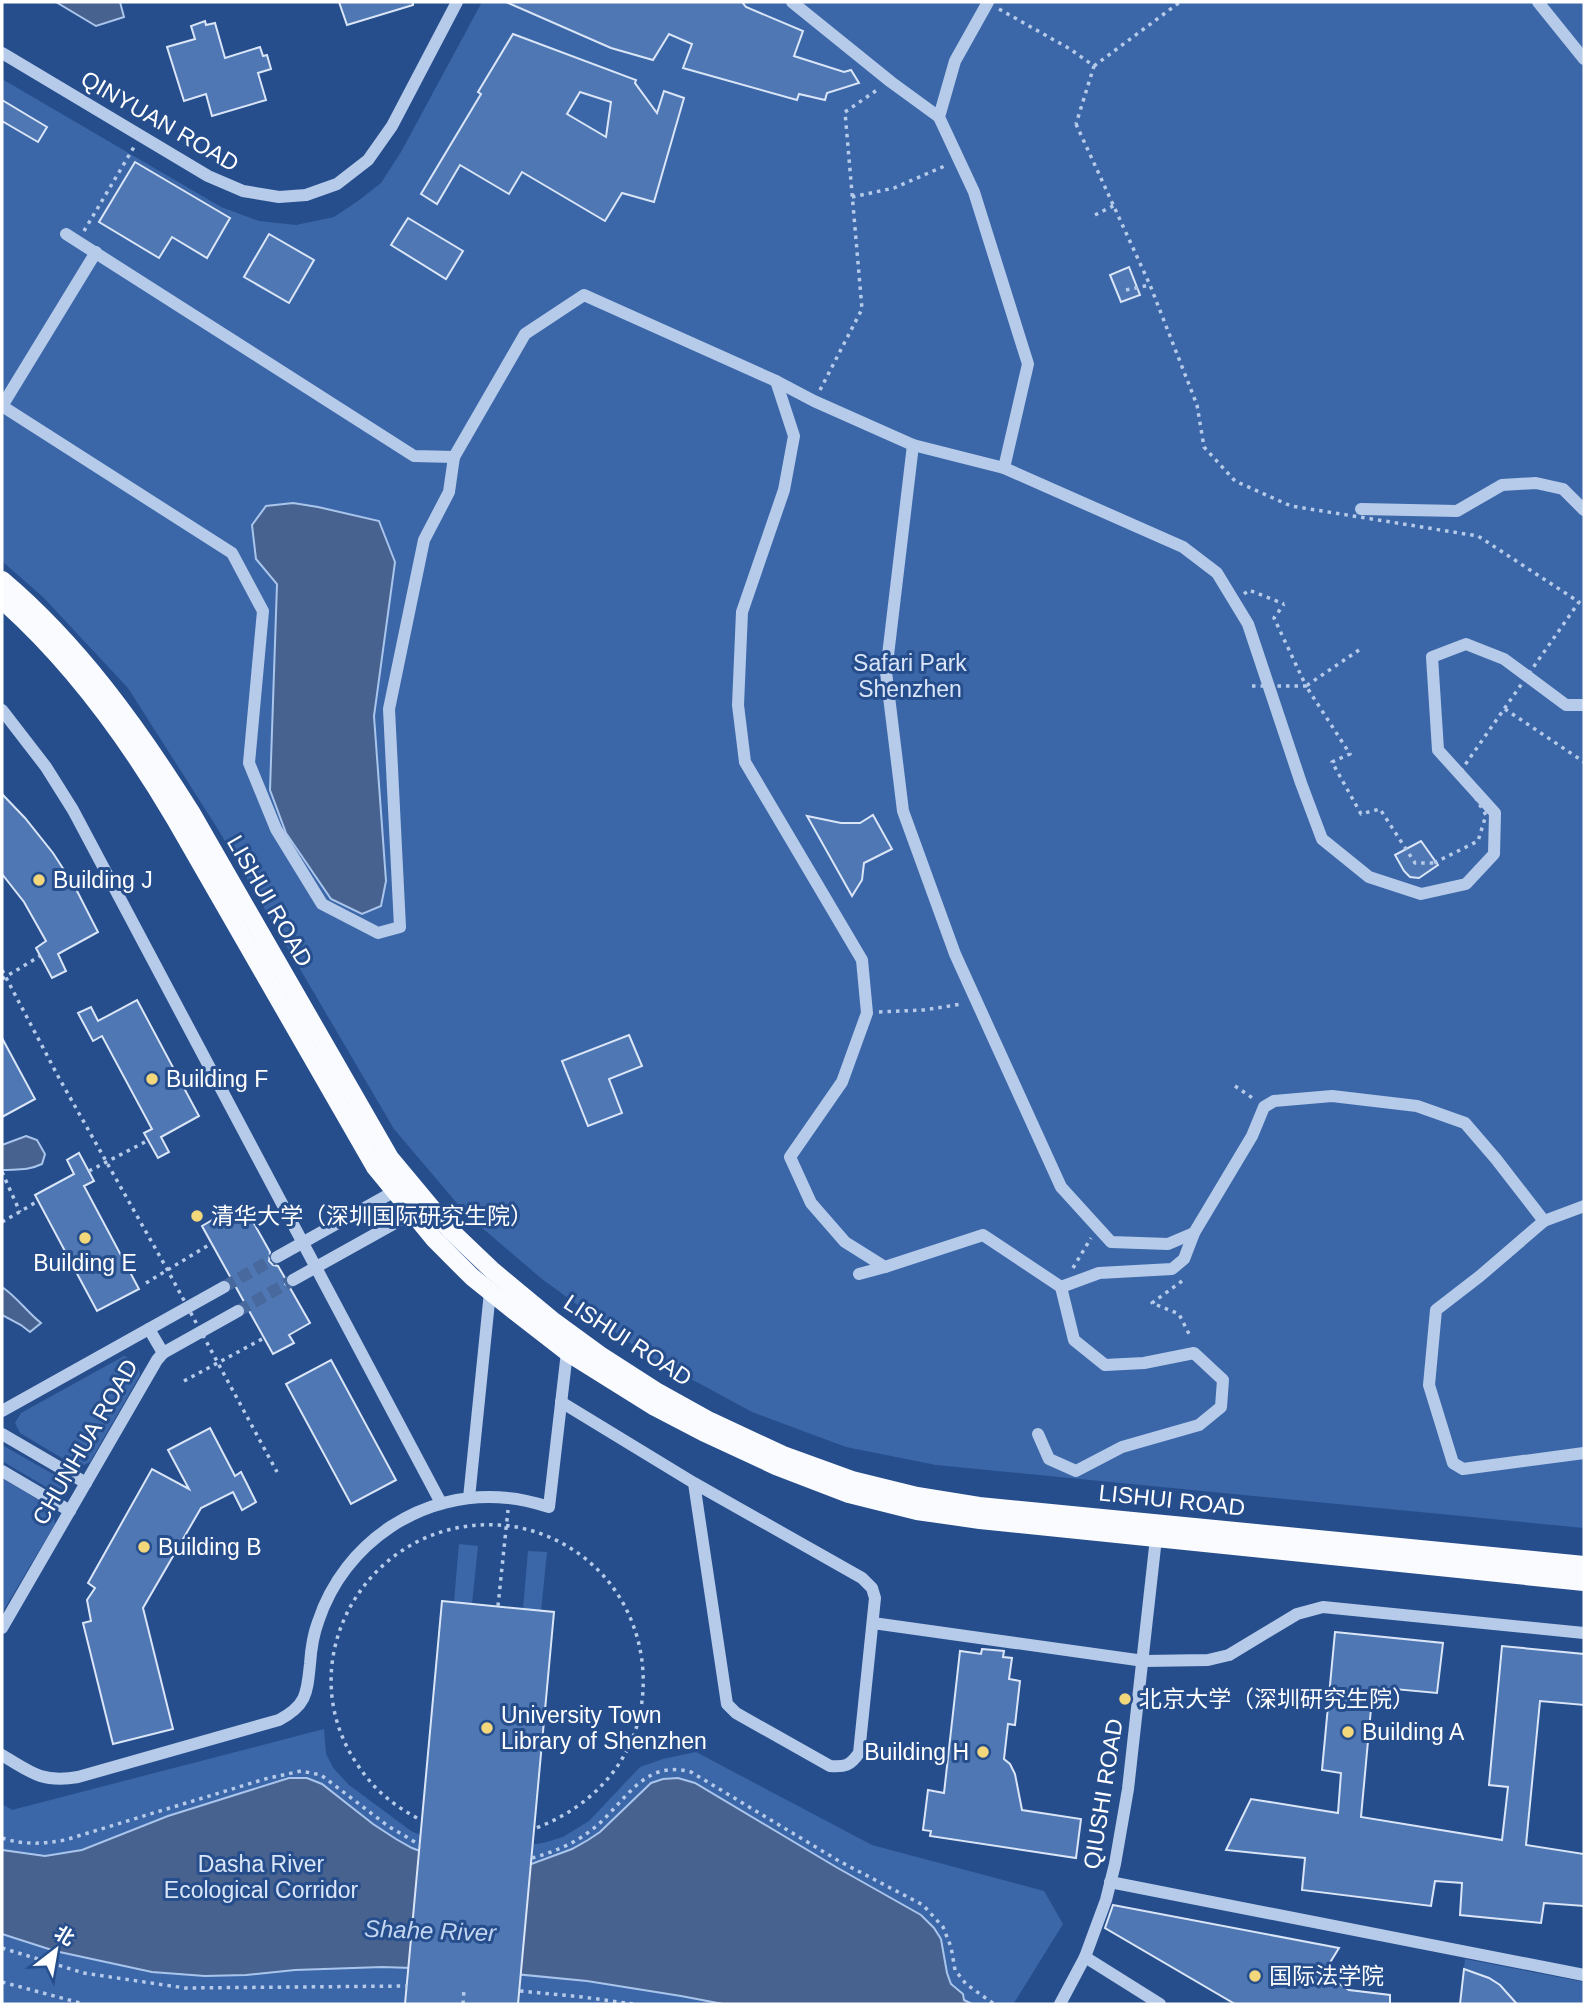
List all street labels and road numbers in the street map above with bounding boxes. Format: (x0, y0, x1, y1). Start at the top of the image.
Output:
street label: QINYUAN ROAD (77, 65, 243, 177)
street label: LISHUI ROAD (222, 831, 318, 971)
street label: LISHUI ROAD (559, 1289, 697, 1391)
street label: CHUNHUA ROAD (27, 1355, 143, 1529)
street label: LISHUI ROAD (1098, 1479, 1246, 1521)
street label: QIUSHI ROAD (1078, 1717, 1128, 1871)

